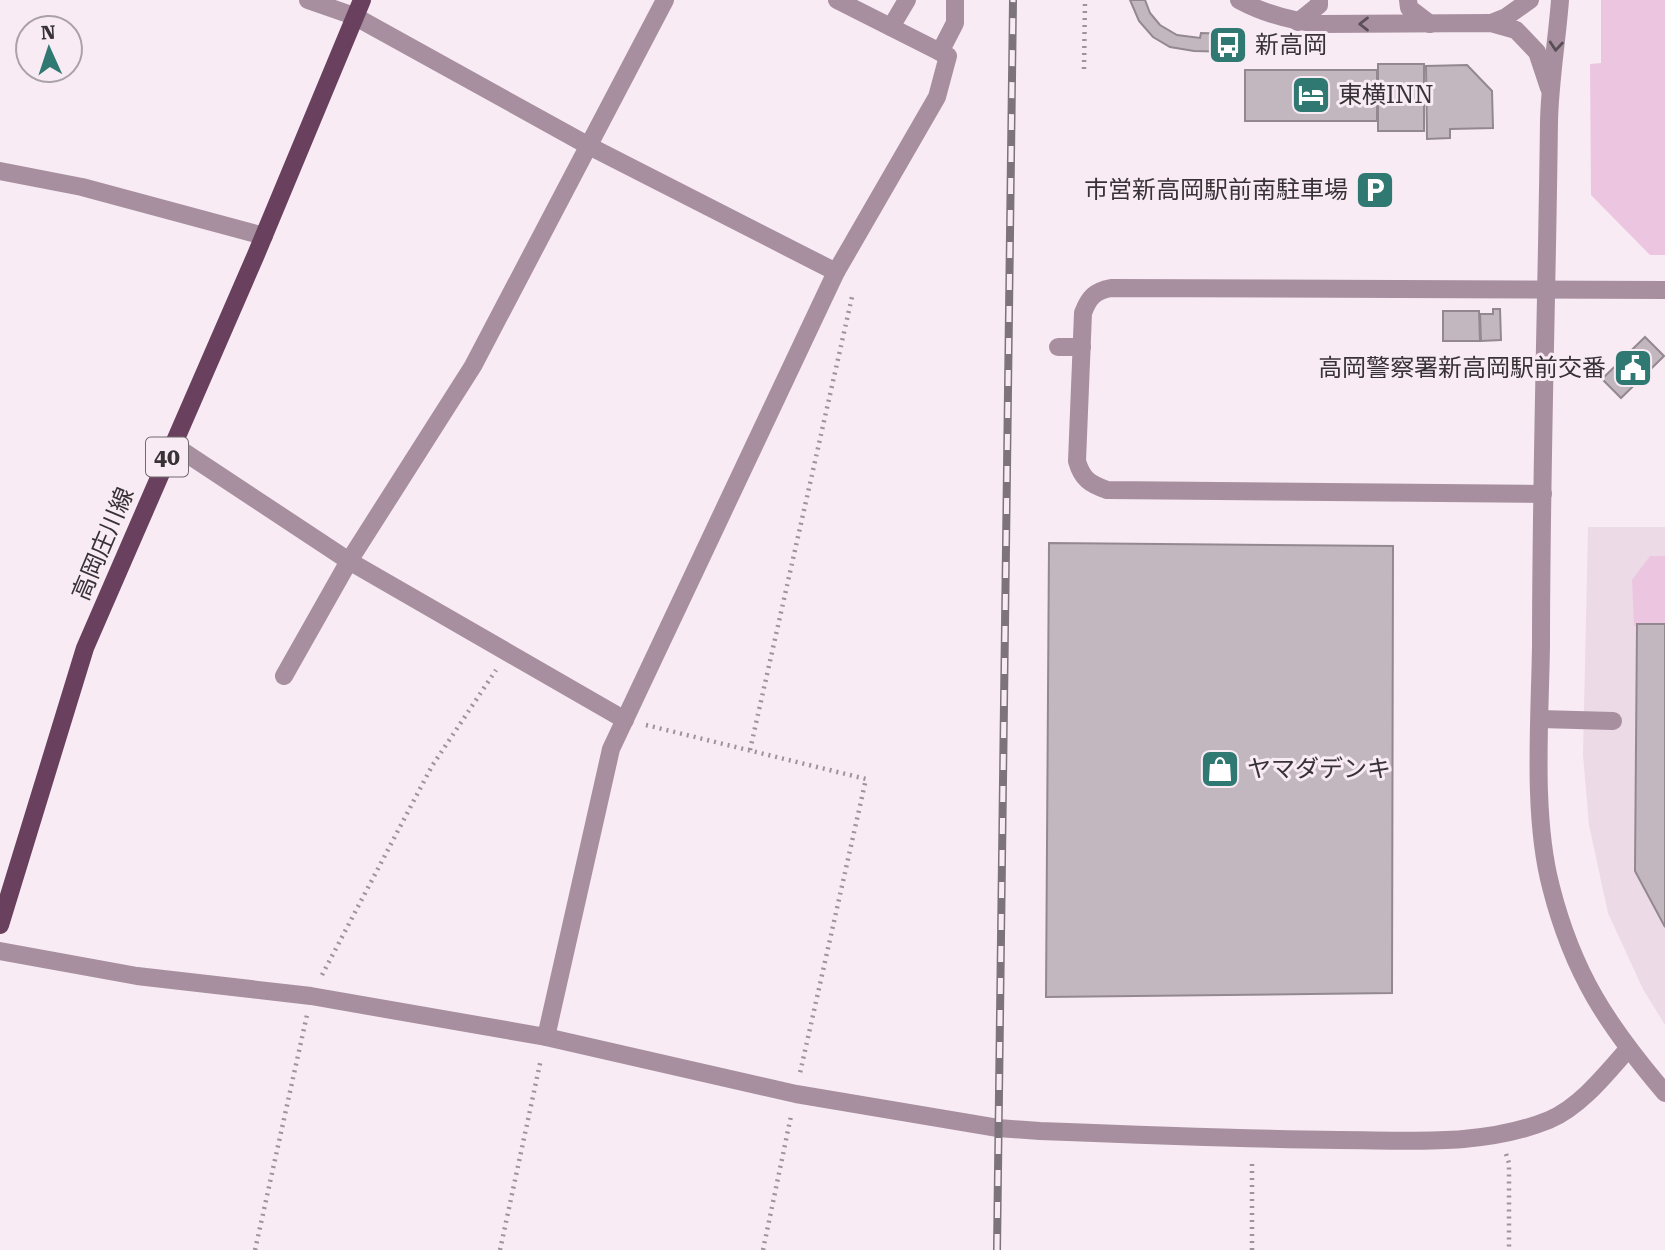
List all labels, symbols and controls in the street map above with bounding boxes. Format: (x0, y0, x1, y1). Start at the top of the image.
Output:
north arrow (14, 14, 84, 84)
one-way arrow (1358, 16, 1368, 32)
text: N (40, 21, 56, 44)
bus stop icon: 新高岡 (1207, 24, 1249, 66)
place label: 新高岡 (1255, 31, 1327, 59)
one-way arrow (1549, 40, 1564, 51)
hotel icon: 東横INN (1290, 74, 1332, 116)
place label: 東横INN (1338, 81, 1433, 109)
parking icon: 市営新高岡駅前南駐車場 (1354, 169, 1396, 211)
place label: 市営新高岡駅前南駐車場 (1084, 176, 1348, 204)
public building icon: 高岡警察署新高岡駅前交番 (1612, 347, 1654, 389)
place label: 高岡警察署新高岡駅前交番 (1318, 354, 1606, 382)
road number: 40 (146, 438, 188, 477)
street label: 高岡庄川線 (67, 483, 139, 605)
shop icon: ヤマダデンキ (1199, 748, 1241, 790)
place label: ヤマダデンキ (1247, 755, 1391, 783)

